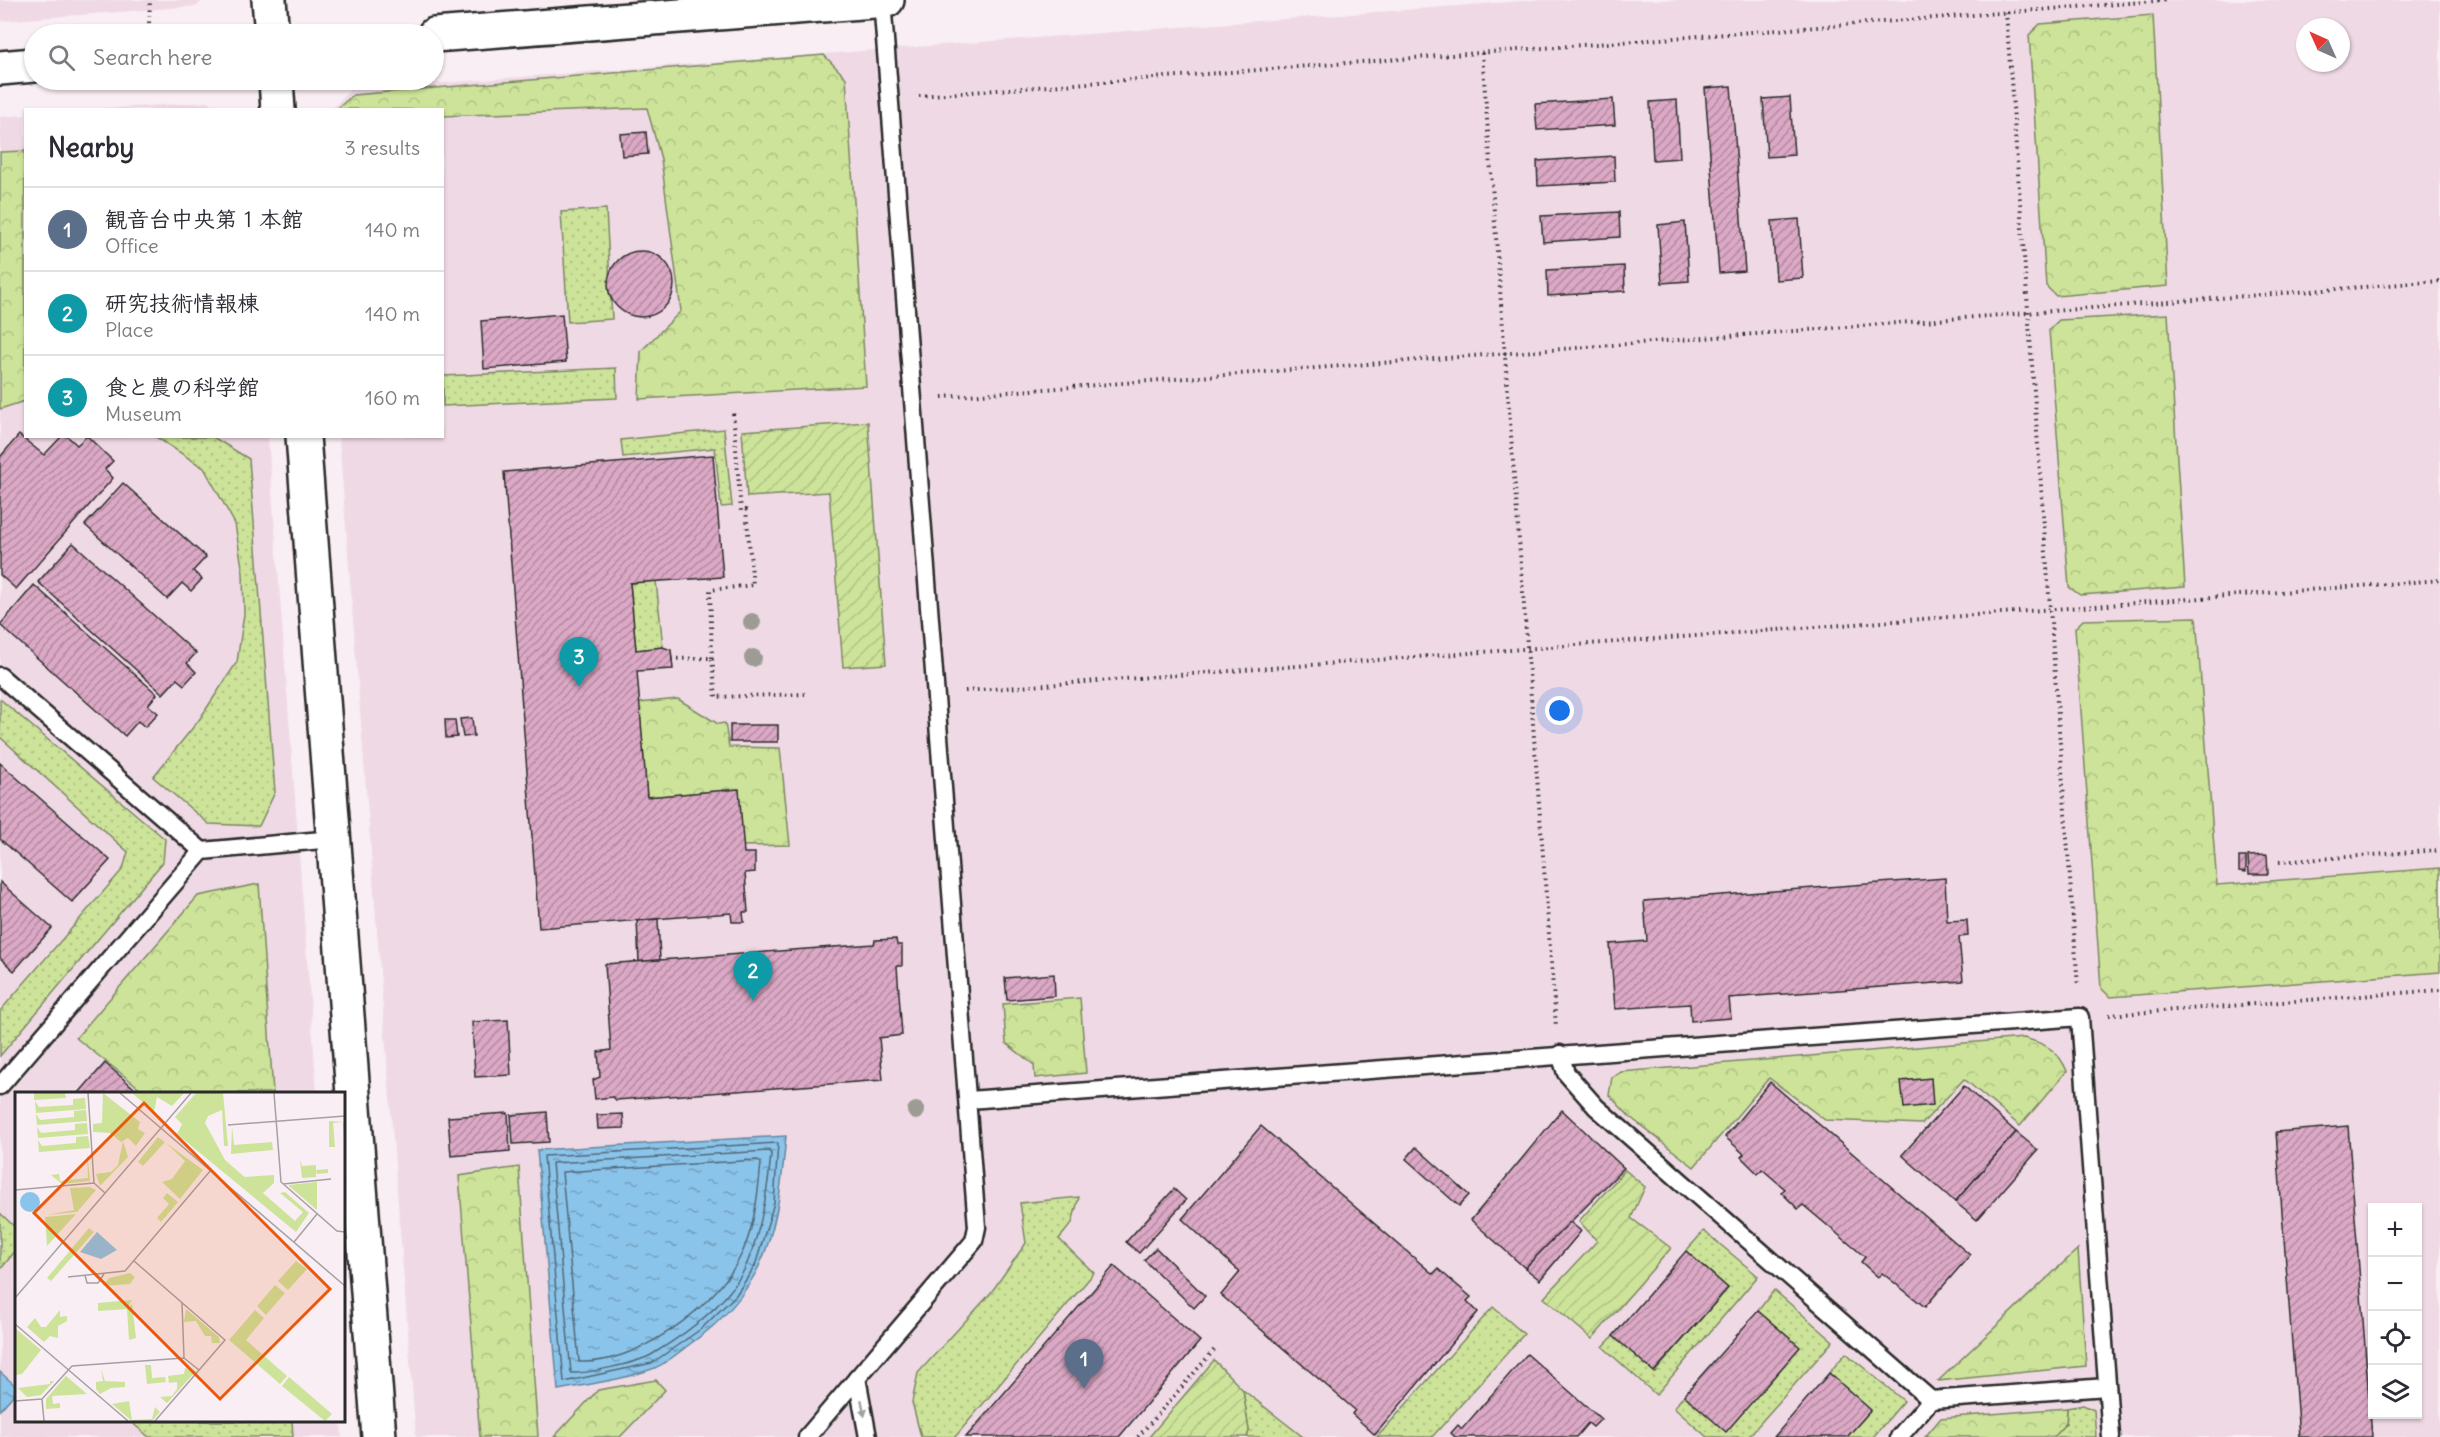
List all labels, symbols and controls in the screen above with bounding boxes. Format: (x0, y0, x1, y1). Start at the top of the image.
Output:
north arrow (2296, 18, 2350, 72)
search box (24, 24, 444, 90)
icon: search (45, 41, 78, 74)
text: Search here (93, 43, 212, 71)
text: Nearby (48, 131, 134, 164)
text: 3 results (344, 135, 420, 160)
text: 観音台中央第１本館 (105, 205, 303, 233)
text: 1 (64, 217, 71, 242)
text: 140 m (365, 217, 420, 242)
text: Office (105, 233, 159, 258)
text: 研究技術情報棟 (105, 289, 259, 317)
text: 2 (62, 301, 73, 326)
text: 140 m (365, 301, 420, 326)
text: Place (105, 317, 153, 342)
text: 食と農の科学館 (105, 373, 259, 401)
text: 3 (62, 385, 73, 410)
text: 160 m (365, 385, 420, 410)
text: Museum (105, 401, 182, 426)
pin: 3 (560, 638, 598, 687)
your location (1545, 696, 1574, 725)
pin: 2 (734, 952, 772, 1001)
inset map (15, 1092, 345, 1422)
map controls (2368, 1203, 2422, 1419)
button: + (2368, 1203, 2422, 1257)
button: − (2368, 1257, 2422, 1311)
button: locate (2368, 1311, 2422, 1365)
pin: 1 (1064, 1340, 1104, 1389)
button: layers (2368, 1365, 2422, 1419)
one-way arrow (859, 1398, 868, 1417)

